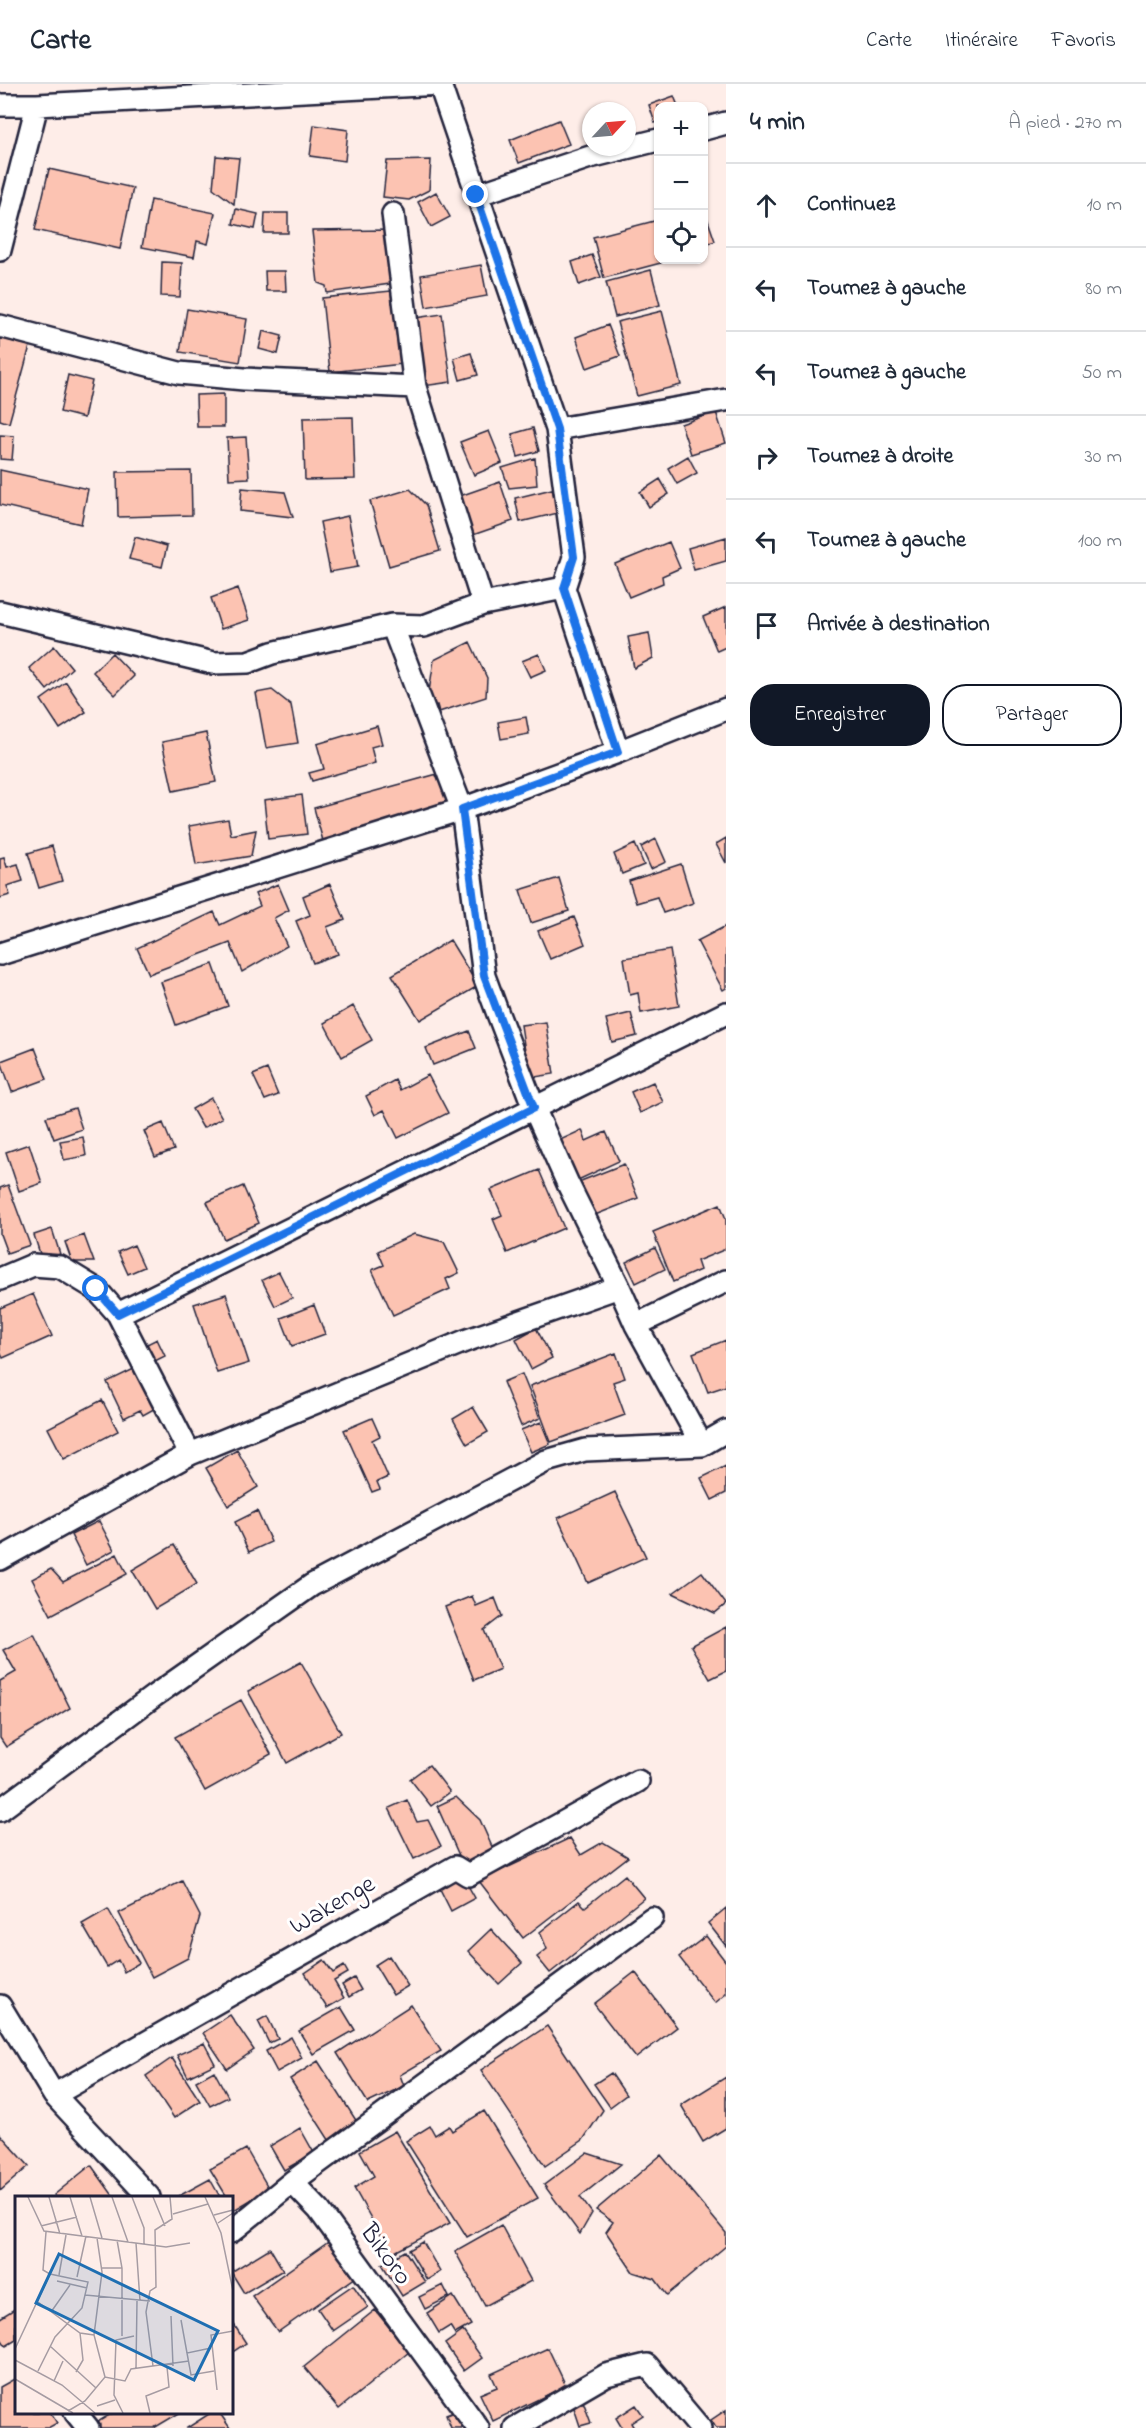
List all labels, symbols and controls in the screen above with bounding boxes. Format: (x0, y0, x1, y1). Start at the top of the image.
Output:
text: Carte (30, 21, 91, 62)
text: Carte (866, 26, 912, 56)
text: Itinéraire (945, 26, 1018, 56)
text: Favoris (1051, 26, 1116, 56)
north arrow (582, 102, 636, 156)
map controls (654, 102, 708, 264)
button: + (654, 102, 708, 156)
text: 4 min (750, 104, 805, 142)
text: À pied · 270 m (1008, 109, 1122, 138)
button: − (654, 156, 708, 210)
route end (462, 181, 488, 207)
icon: ahead (750, 189, 783, 222)
text: Continuez (807, 189, 895, 221)
text: 10 m (1086, 191, 1122, 220)
button: locate (654, 210, 708, 264)
icon: left (750, 273, 783, 306)
text: Tournez à gauche (807, 273, 966, 305)
text: 80 m (1085, 275, 1122, 304)
icon: left (750, 357, 783, 390)
text: Tournez à gauche (807, 357, 966, 389)
text: 50 m (1081, 359, 1122, 388)
icon: right (750, 441, 783, 474)
text: Tournez à droite (807, 441, 953, 473)
text: 30 m (1085, 443, 1122, 472)
icon: left (750, 525, 783, 558)
text: Tournez à gauche (807, 525, 966, 557)
text: 100 m (1078, 527, 1122, 556)
icon: arrive (750, 609, 783, 642)
text: Arrivée à destination (807, 609, 990, 641)
button: Enregistrer (750, 684, 930, 746)
button: Partager (942, 684, 1122, 746)
route start (82, 1275, 108, 1301)
street label: Wakenge (283, 1866, 383, 1946)
inset map (15, 2196, 232, 2413)
street label: Bikoro (349, 2215, 421, 2294)

